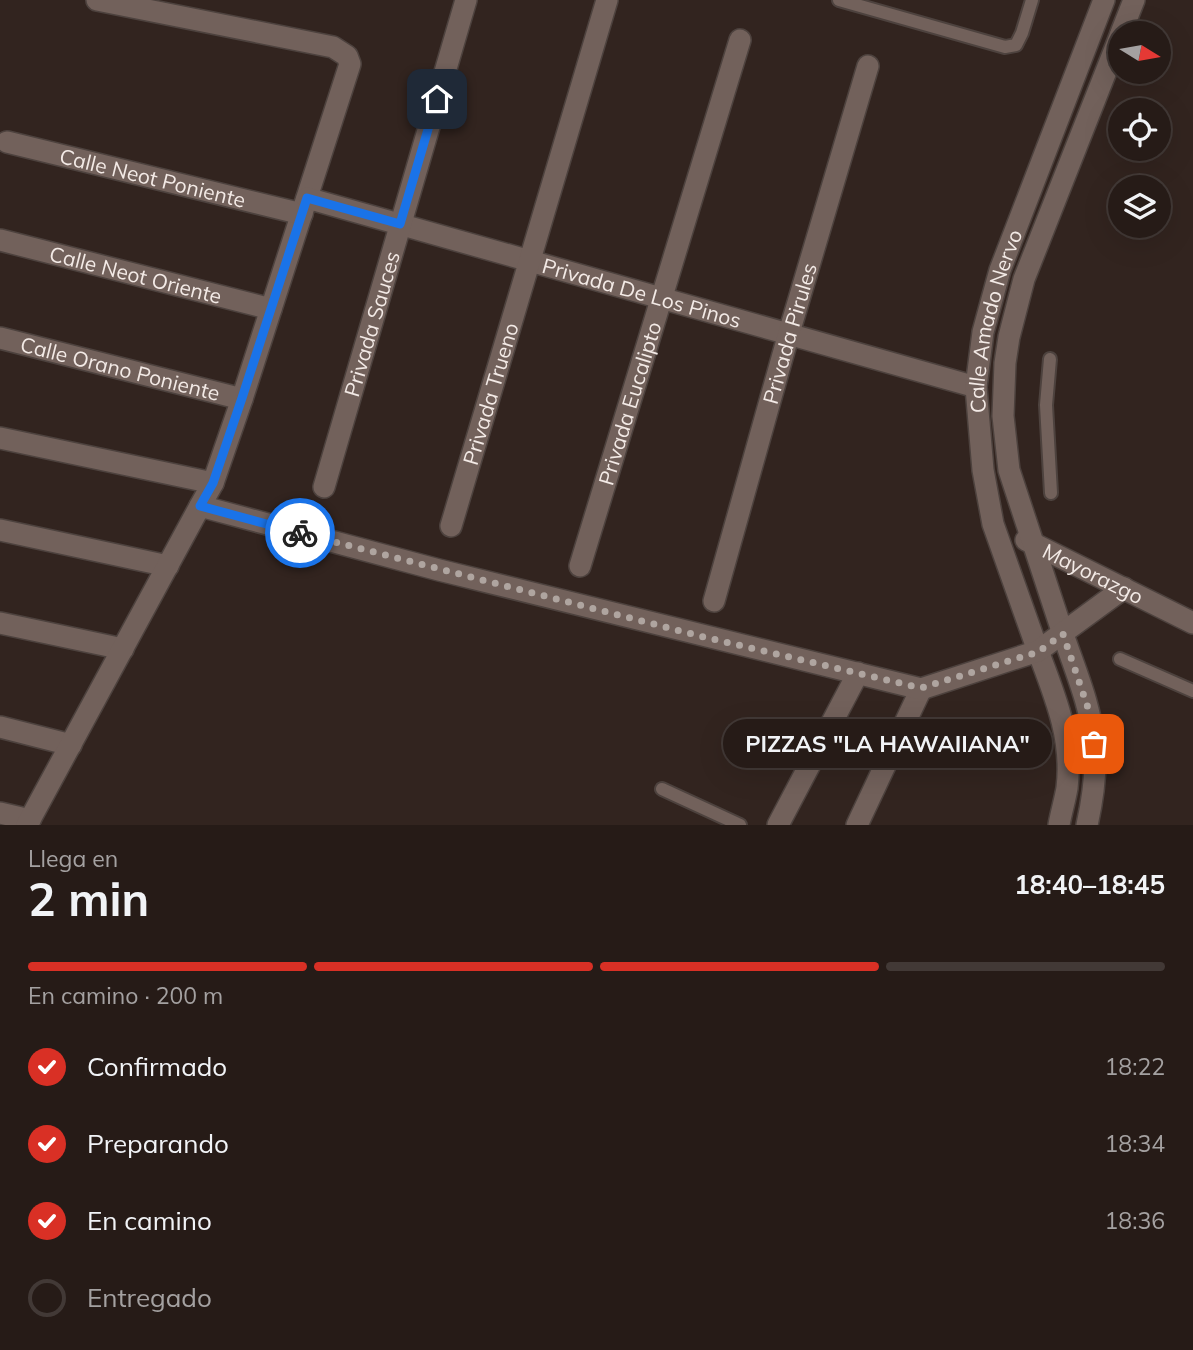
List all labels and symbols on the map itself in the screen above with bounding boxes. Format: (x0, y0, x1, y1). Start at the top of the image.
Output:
north arrow (1108, 21, 1171, 84)
pin (407, 69, 467, 129)
street label: Calle Neot Poniente (57, 142, 248, 213)
street label: Calle Amado Nervo (963, 226, 1027, 414)
street label: Calle Neot Oriente (47, 240, 224, 309)
street label: Privada Sauces (338, 248, 405, 400)
street label: Privada De Los Pinos (539, 252, 744, 333)
street label: Privada Pirules (757, 260, 822, 407)
street label: Privada Eucalipto (592, 318, 667, 488)
street label: Privada Trueno (457, 320, 524, 468)
street label: Calle Orano Poniente (18, 331, 223, 406)
courier (265, 498, 335, 568)
street label: Mayorazgo (1039, 537, 1148, 609)
pin (1064, 714, 1124, 774)
callout: PIZZAS "LA HAWAIIANA" (723, 720, 1052, 768)

